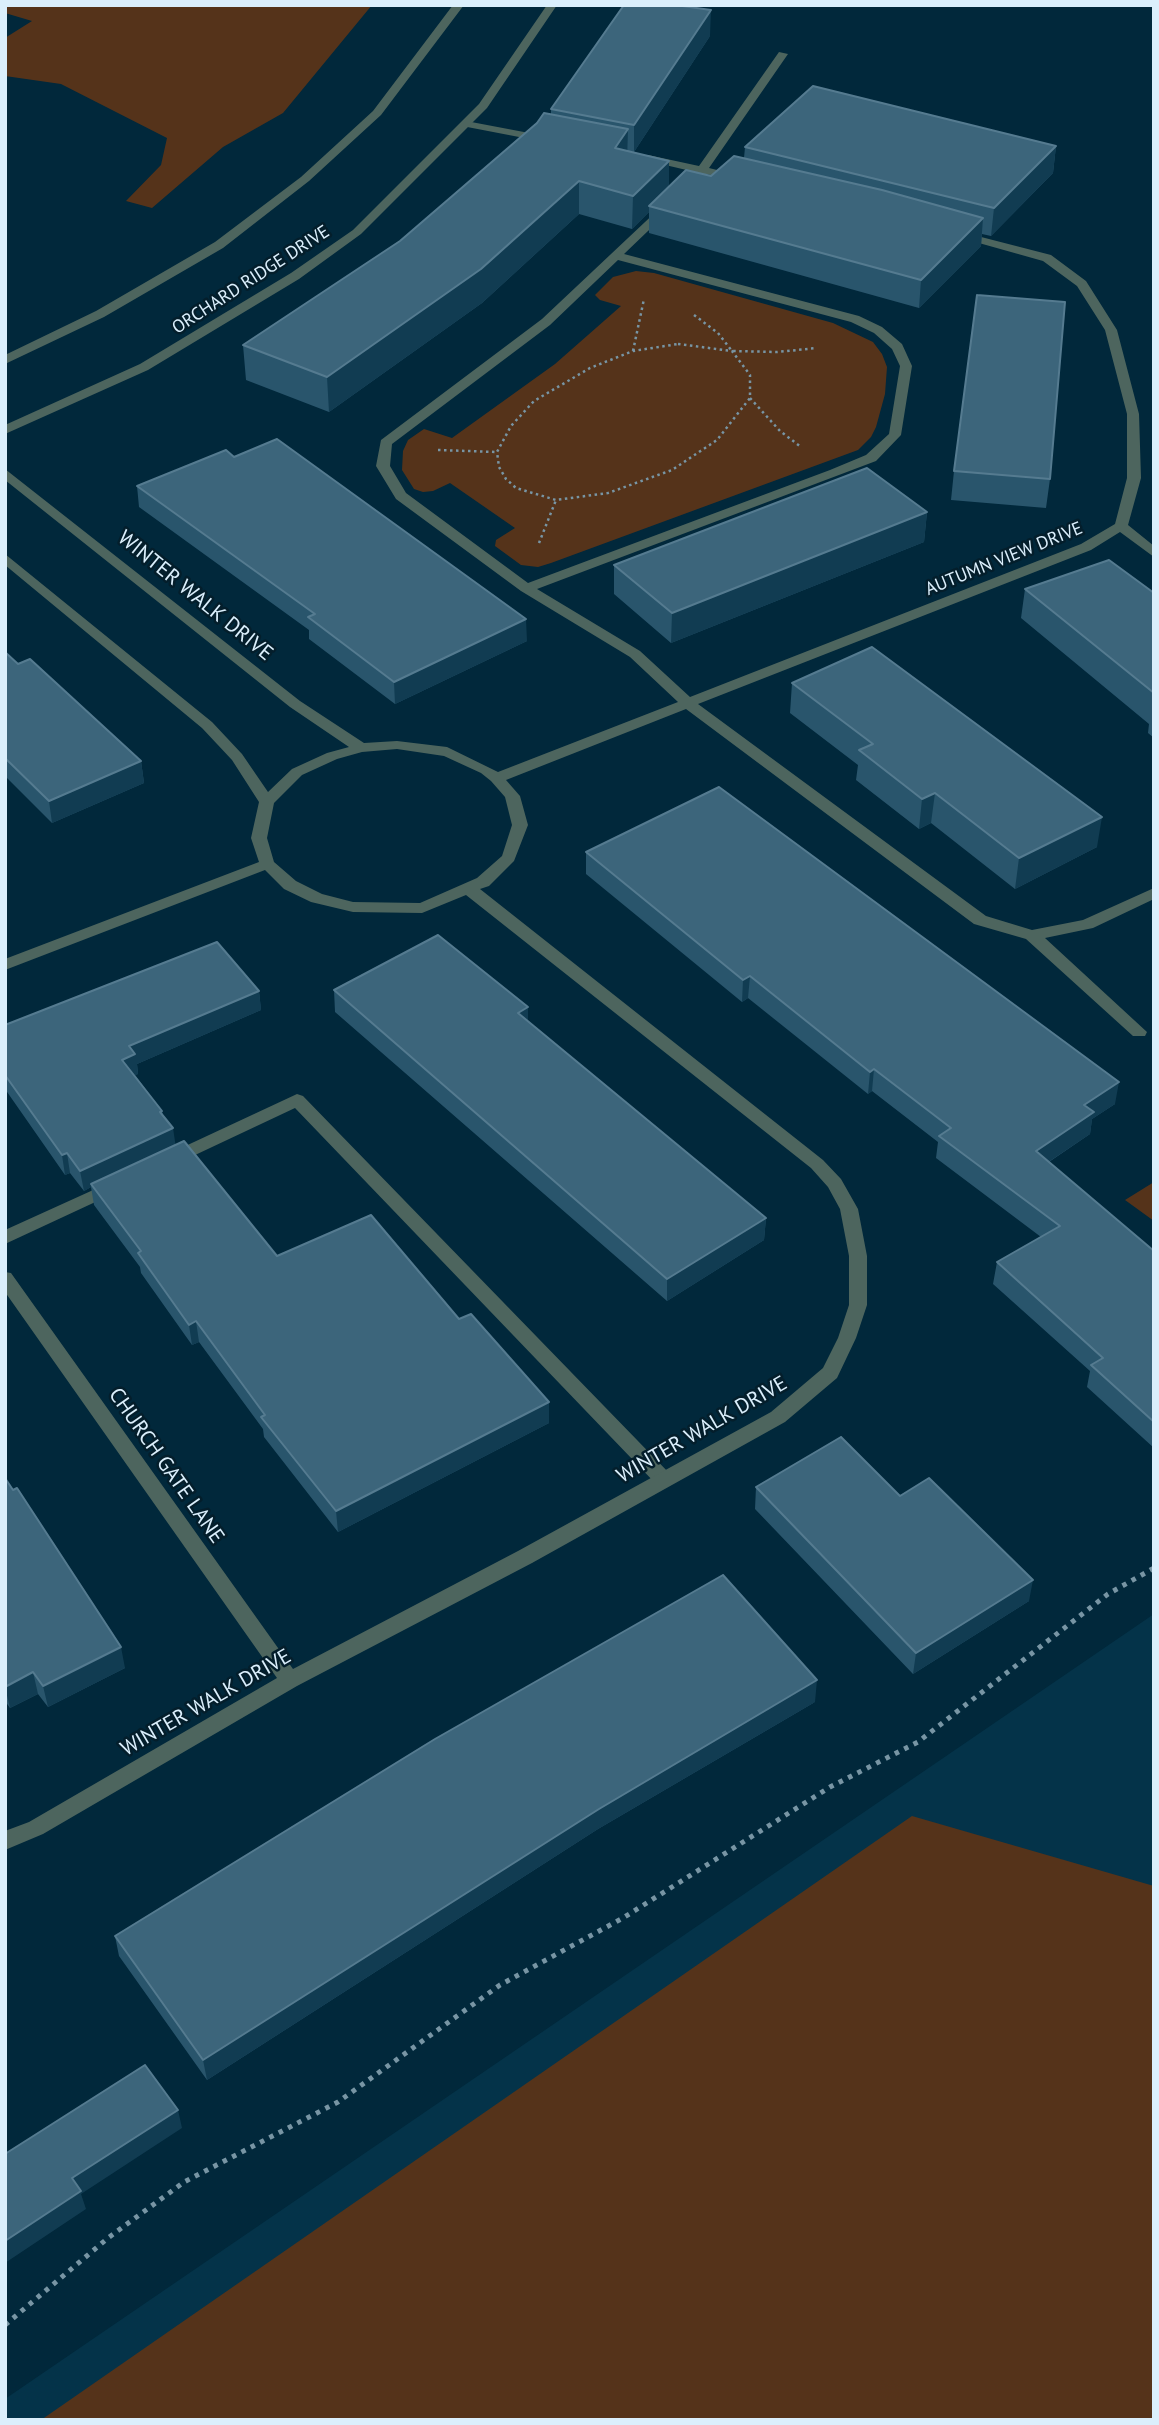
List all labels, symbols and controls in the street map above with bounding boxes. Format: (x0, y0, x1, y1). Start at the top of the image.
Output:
street label: ORCHARD RIDGE DRIVE (168, 221, 334, 339)
street label: AUTUMN VIEW DRIVE (922, 518, 1086, 600)
street label: WINTER WALK DRIVE (112, 526, 278, 666)
street label: WINTER WALK DRIVE (612, 1371, 792, 1489)
street label: CHURCH GATE LANE (103, 1383, 229, 1549)
street label: WINTER WALK DRIVE (116, 1644, 296, 1762)

